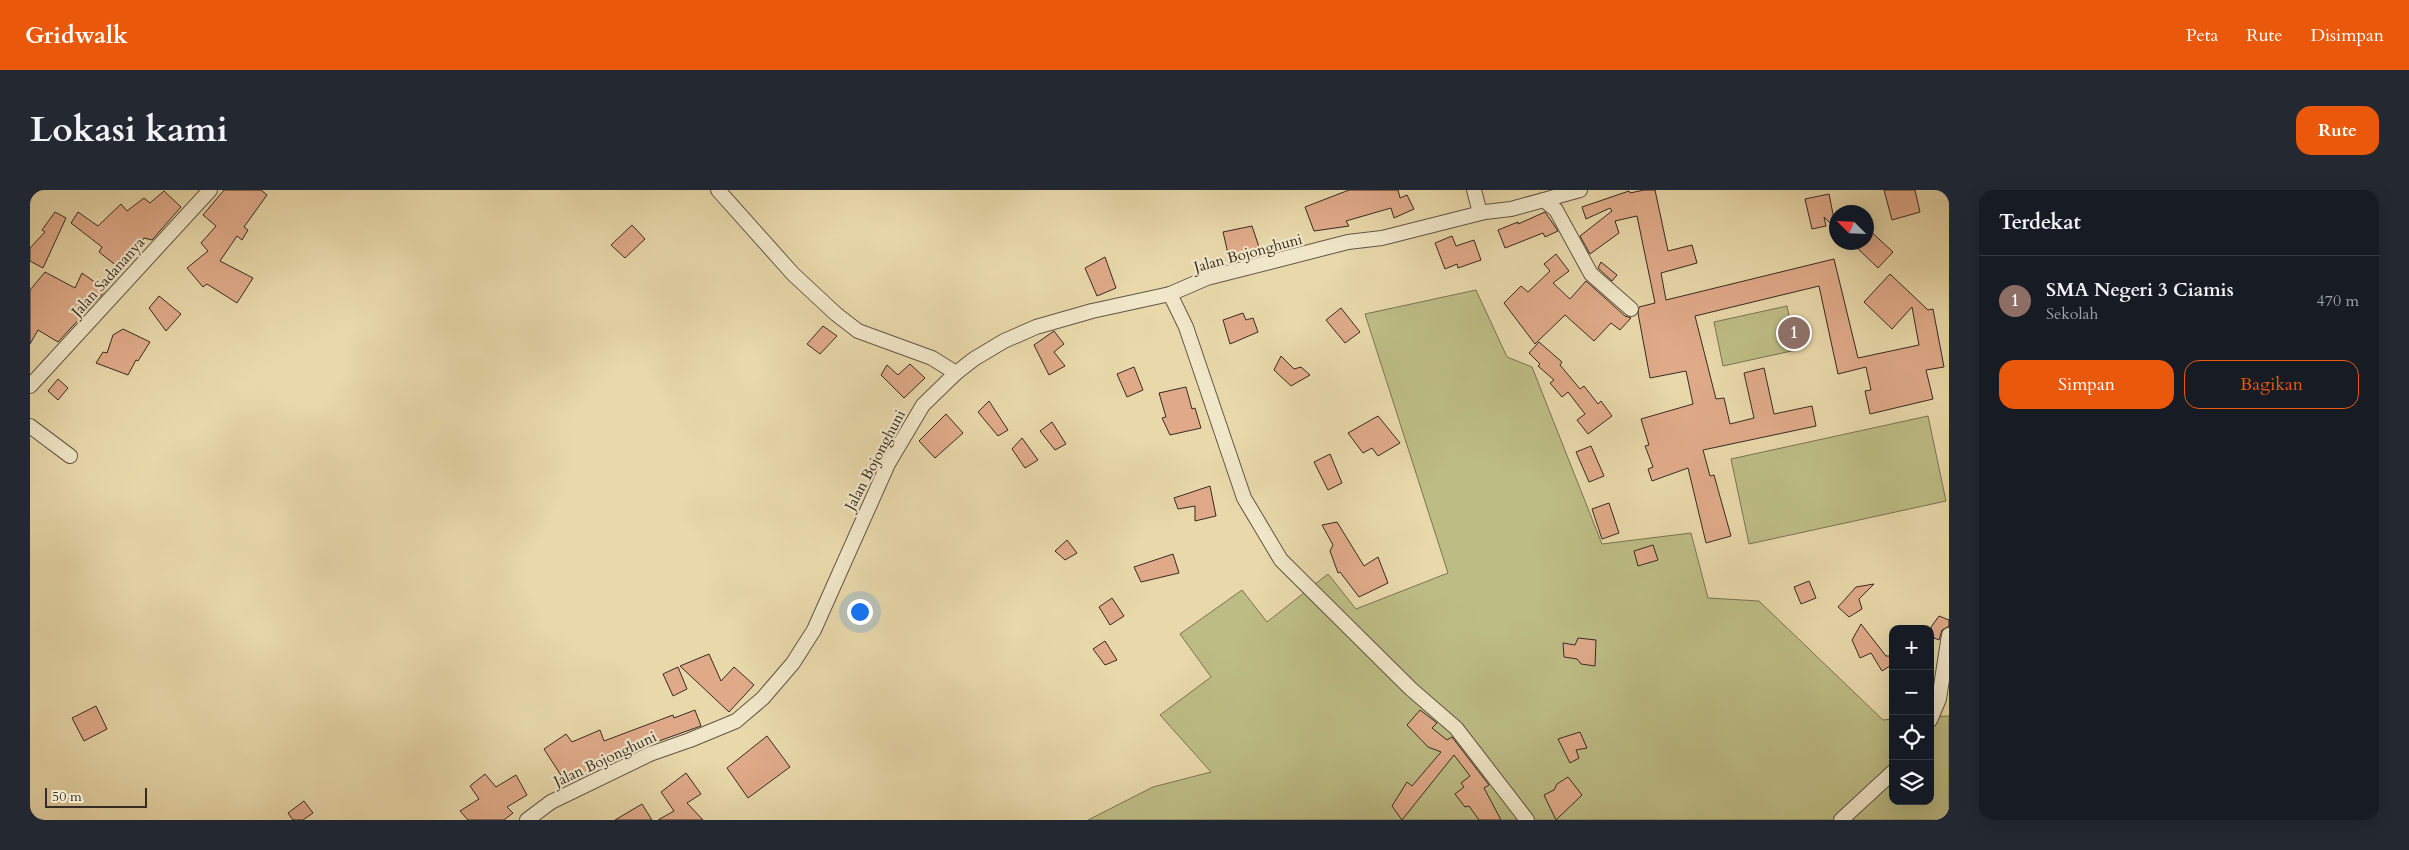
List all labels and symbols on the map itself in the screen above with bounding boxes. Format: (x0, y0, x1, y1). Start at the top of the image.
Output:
north arrow (1829, 205, 1874, 250)
street label: Jalan Bojonghuni (1190, 229, 1304, 278)
street label: Jalan Sadananya (66, 232, 150, 323)
pin: 1 (1778, 314, 1810, 352)
street label: Jalan Bojonghuni (839, 406, 910, 516)
your location (847, 599, 873, 625)
street label: Jalan Bojonghuni (549, 726, 660, 792)
scale bar (45, 785, 148, 808)

